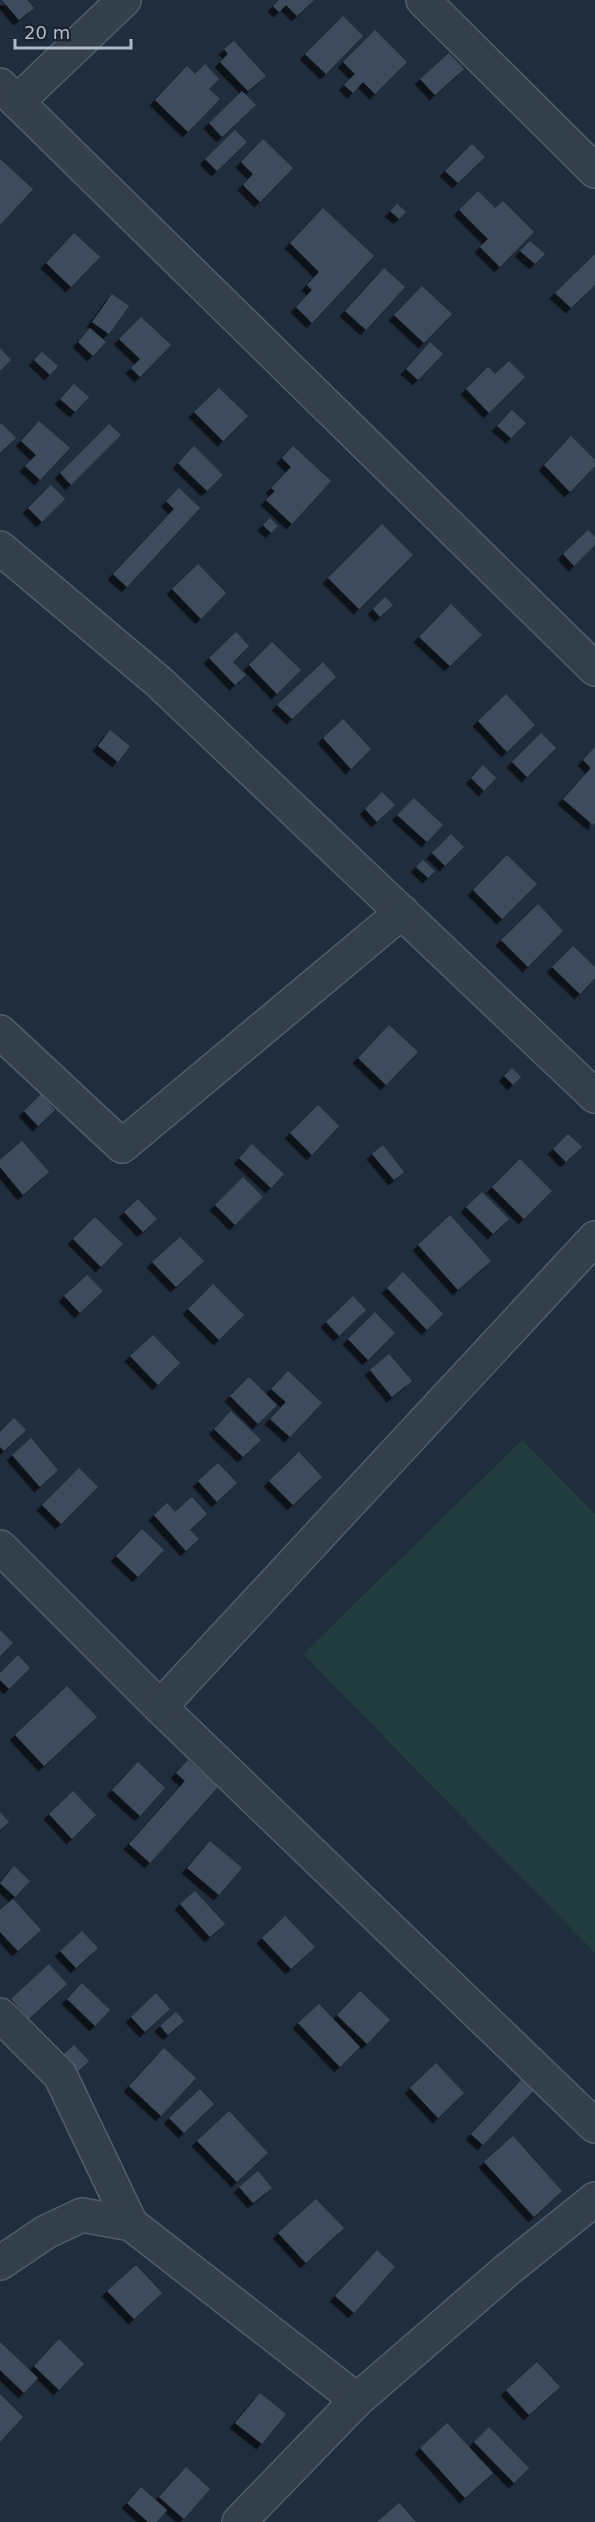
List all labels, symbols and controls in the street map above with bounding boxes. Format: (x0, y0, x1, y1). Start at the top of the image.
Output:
scale bar (15, 12, 130, 50)
text: 20 m (24, 22, 70, 43)

